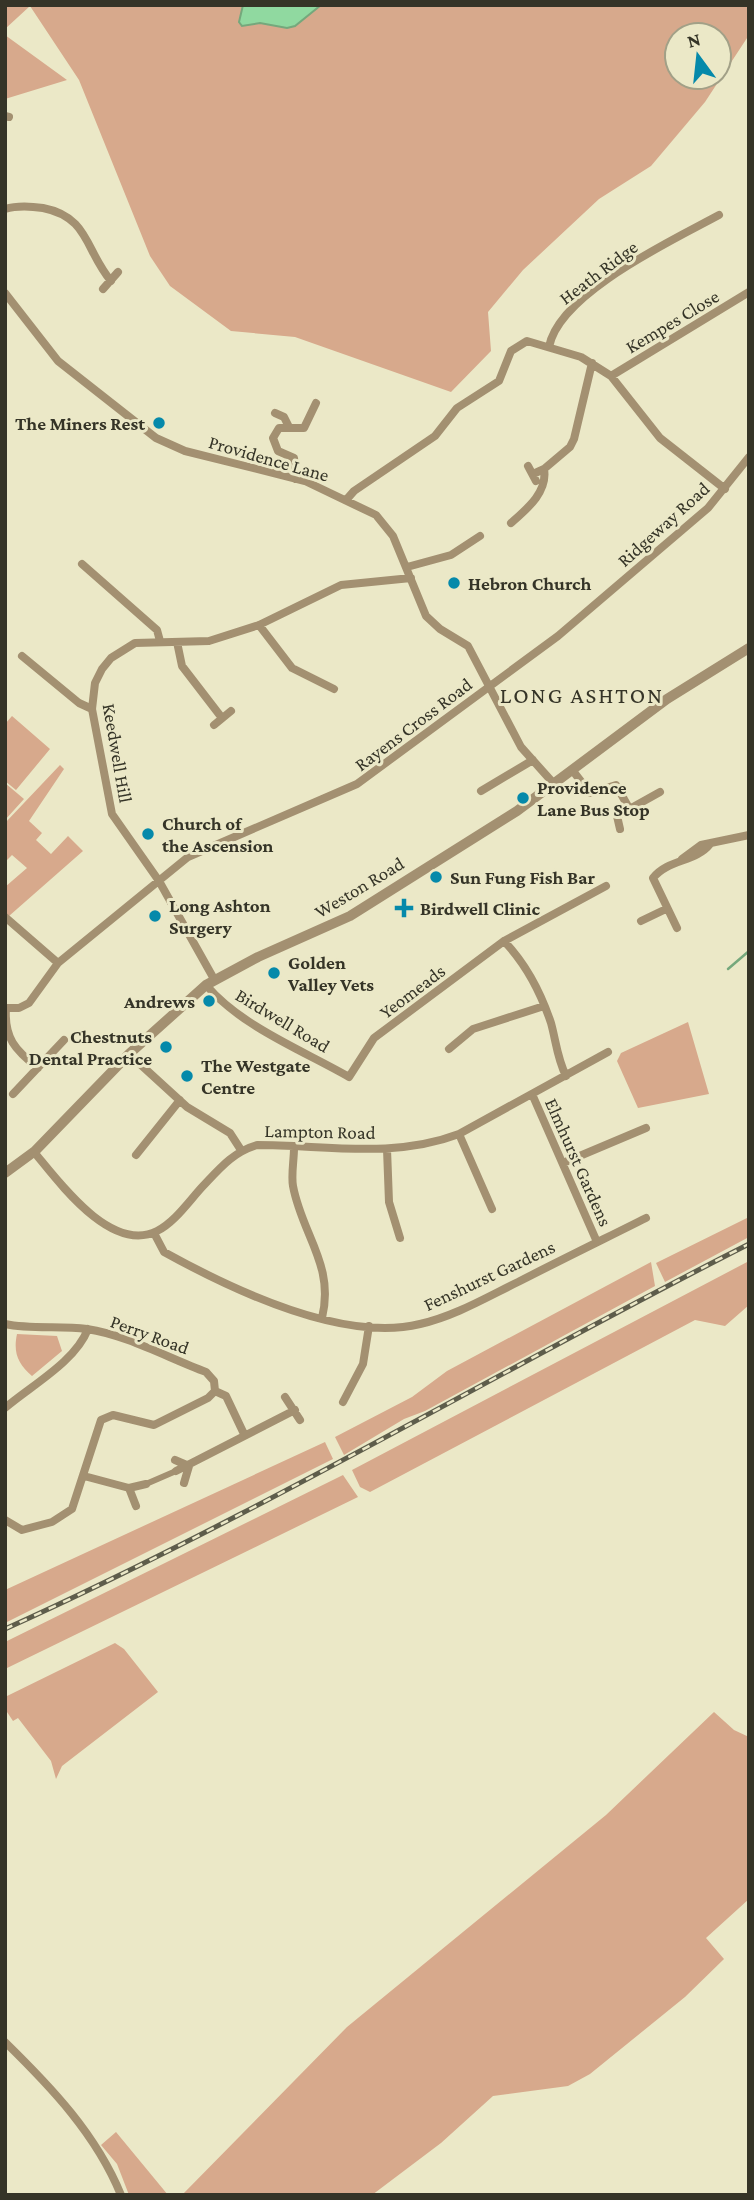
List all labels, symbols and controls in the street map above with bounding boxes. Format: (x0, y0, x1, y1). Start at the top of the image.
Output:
north arrow (663, 21, 733, 91)
text: N (685, 28, 703, 52)
street label: Heath Ridge (555, 236, 642, 309)
street label: Kempes Close (622, 285, 723, 357)
place label: The Miners Rest (15, 413, 145, 434)
marker: The Miners Rest (151, 415, 167, 431)
street label: Providence Lane (206, 431, 331, 486)
street label: Ridgeway Road (613, 478, 714, 571)
place label: Hebron Church (468, 573, 591, 594)
marker: Hebron Church (446, 575, 462, 591)
street label: Rayens Cross Road (351, 674, 476, 775)
district label: LONG ASHTON (500, 682, 664, 708)
street label: Keedwell Hill (98, 702, 137, 804)
place label: Providence Lane Bus Stop (537, 777, 650, 820)
marker: Providence Lane Bus Stop (515, 790, 531, 806)
place label: Church of the Ascension (162, 813, 274, 856)
marker: Church of the Ascension (140, 826, 156, 842)
street label: Weston Road (311, 853, 408, 922)
place label: Sun Fung Fish Bar (450, 867, 595, 888)
marker: Sun Fung Fish Bar (428, 869, 444, 885)
place label: Long Ashton Surgery (169, 895, 271, 938)
marker: Birdwell Clinic (394, 898, 414, 918)
place label: Birdwell Clinic (420, 898, 541, 919)
marker: Long Ashton Surgery (147, 908, 163, 924)
place label: Golden Valley Vets (287, 952, 374, 995)
street label: Yeomeads (375, 960, 449, 1023)
marker: Golden Valley Vets (266, 965, 282, 981)
street label: Birdwell Road (232, 984, 334, 1057)
place label: Andrews (123, 991, 195, 1012)
marker: Andrews (201, 993, 217, 1009)
place label: Chestnuts Dental Practice (29, 1026, 152, 1069)
marker: Chestnuts Dental Practice (158, 1039, 174, 1055)
place label: The Westgate Centre (201, 1055, 310, 1098)
marker: The Westgate Centre (179, 1068, 195, 1084)
street label: Elmhurst Gardens (541, 1095, 616, 1230)
street label: Lampton Road (264, 1120, 376, 1143)
street label: Fenshurst Gardens (420, 1236, 558, 1315)
street label: Perry Road (108, 1311, 192, 1358)

